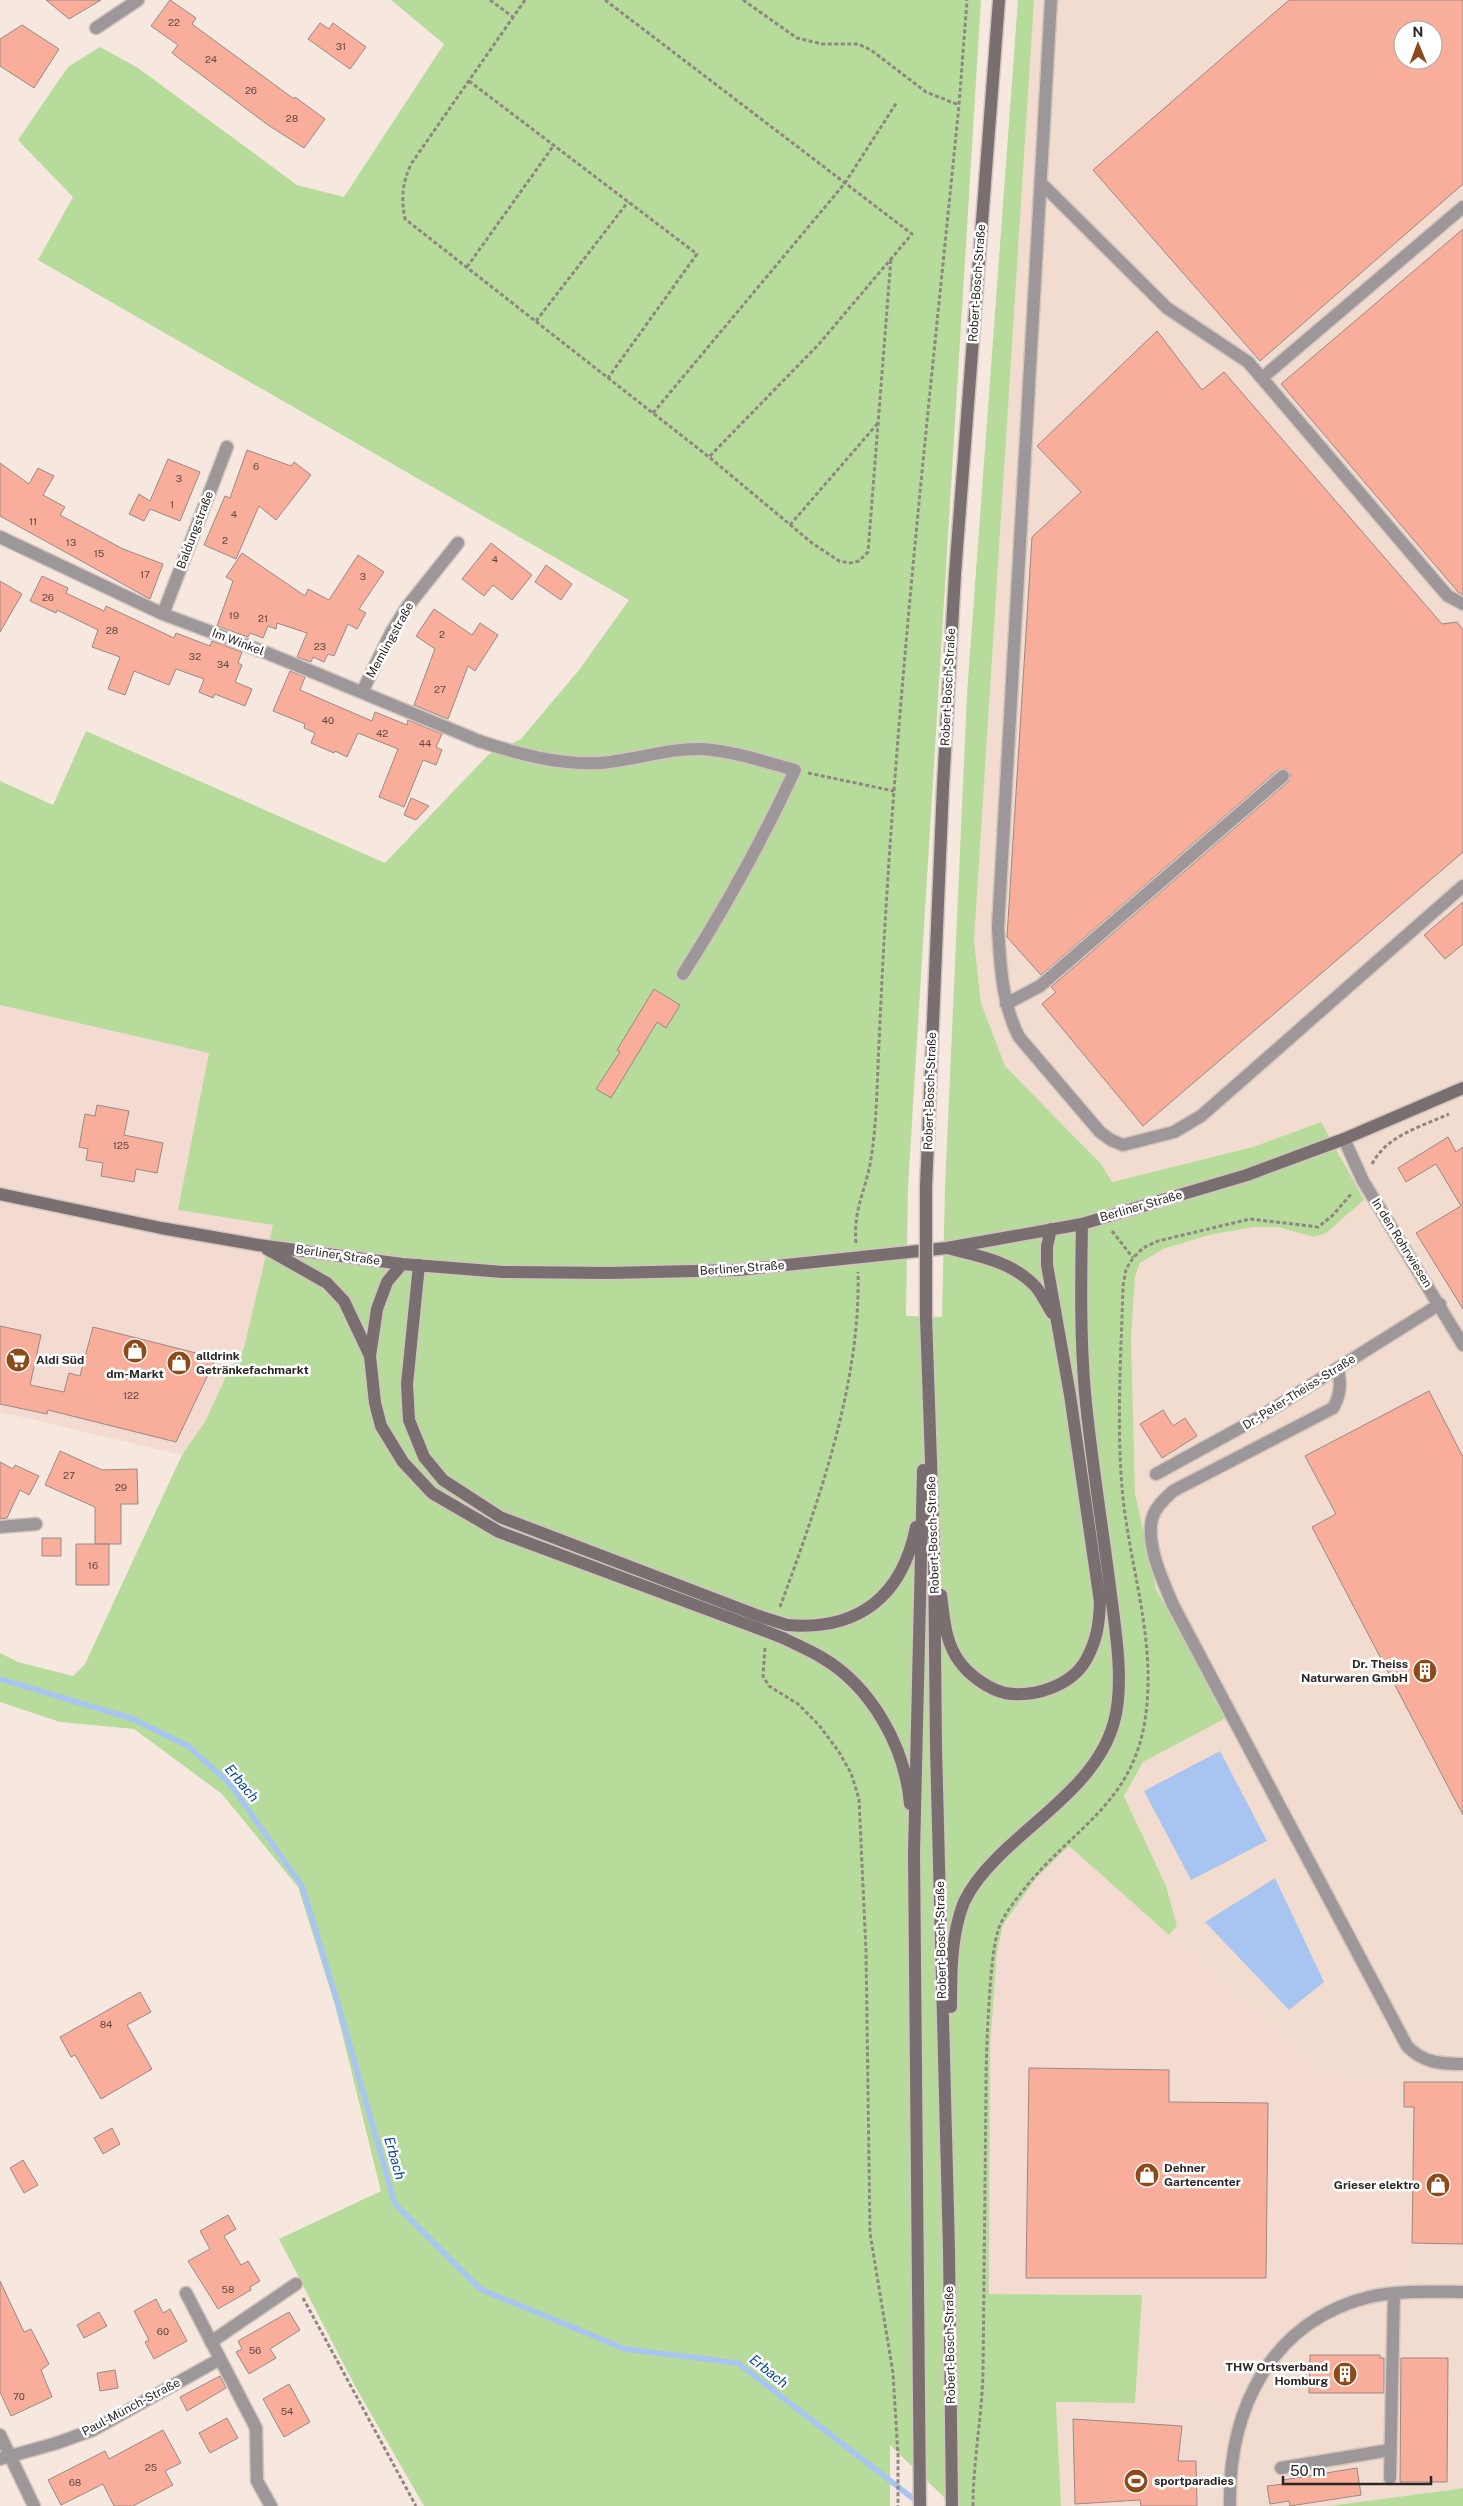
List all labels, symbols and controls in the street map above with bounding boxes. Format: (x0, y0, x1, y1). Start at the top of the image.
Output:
house number: 22 (168, 16, 180, 28)
north arrow (1393, 20, 1443, 70)
text: N (1412, 24, 1423, 40)
house number: 31 (336, 40, 346, 52)
house number: 24 (205, 53, 217, 65)
house number: 26 (245, 84, 257, 96)
house number: 28 (286, 112, 298, 124)
street label: Robert-Bosch-Straße (966, 223, 988, 342)
house number: 6 (253, 460, 259, 472)
house number: 3 (176, 472, 182, 484)
street label: Baldungstraße (174, 489, 216, 571)
house number: 1 (170, 498, 174, 510)
house number: 4 (231, 508, 237, 520)
house number: 11 (29, 515, 37, 527)
house number: 2 (222, 534, 228, 546)
house number: 13 (66, 536, 76, 548)
house number: 15 (94, 547, 104, 559)
house number: 4 (492, 553, 498, 565)
house number: 17 (140, 568, 150, 580)
house number: 3 (360, 570, 366, 582)
house number: 26 (42, 591, 54, 603)
street label: Memlingstraße (363, 600, 417, 680)
house number: 19 (229, 609, 239, 621)
house number: 21 (258, 612, 268, 624)
house number: 28 (106, 624, 118, 636)
street label: Im Winkel (210, 626, 266, 658)
street label: Robert-Bosch-Straße (938, 627, 958, 746)
house number: 2 (439, 628, 445, 640)
house number: 23 (314, 640, 326, 652)
house number: 32 (189, 650, 201, 662)
house number: 34 (217, 658, 229, 670)
house number: 27 (434, 683, 446, 695)
house number: 40 (322, 714, 334, 726)
house number: 42 (376, 727, 388, 739)
house number: 44 (419, 737, 431, 749)
street label: Robert-Bosch-Straße (921, 1032, 939, 1150)
house number: 125 (113, 1139, 129, 1151)
street label: Berliner Straße (1098, 1188, 1184, 1224)
street label: In den Rohrwiesen (1369, 1196, 1435, 1290)
street label: Berliner Straße (295, 1242, 381, 1268)
street label: Berliner Straße (699, 1258, 785, 1278)
shop icon: dm-Markt (122, 1338, 148, 1364)
supermarket icon: Aldi Süd (5, 1347, 31, 1373)
place label: alldrink Getränkefachmarkt (196, 1349, 309, 1377)
shop icon: alldrink Getränkefachmarkt (166, 1350, 192, 1376)
street label: Dr.-Peter-Theiss-Straße (1240, 1352, 1358, 1432)
place label: Aldi Süd (36, 1353, 84, 1367)
place label: dm-Markt (106, 1367, 164, 1381)
house number: 122 (123, 1389, 139, 1401)
house number: 27 (63, 1469, 75, 1481)
street label: Robert-Bosch-Straße (924, 1476, 942, 1594)
house number: 29 (115, 1481, 127, 1493)
house number: 16 (88, 1559, 98, 1571)
place label: Dr. Theiss Naturwaren GmbH (1301, 1657, 1408, 1685)
building icon: Dr. Theiss Naturwaren GmbH (1412, 1658, 1438, 1684)
water label: Erbach (222, 1761, 262, 1805)
street label: Robert-Bosch-Straße (933, 1881, 949, 1999)
house number: 84 (100, 2018, 112, 2030)
water label: Erbach (381, 2135, 409, 2182)
place label: Dehner Gartencenter (1164, 2161, 1241, 2189)
shop icon: Dehner Gartencenter (1134, 2162, 1160, 2188)
shop icon: Grieser elektro (1425, 2172, 1451, 2198)
place label: Grieser elektro (1334, 2178, 1420, 2192)
house number: 58 (222, 2283, 234, 2295)
street label: Robert-Bosch-Straße (942, 2286, 958, 2404)
house number: 60 (157, 2325, 169, 2337)
house number: 56 (249, 2344, 261, 2356)
water label: Erbach (747, 2351, 791, 2391)
place label: THW Ortsverband Homburg (1226, 2360, 1328, 2388)
building icon: THW Ortsverband Homburg (1332, 2361, 1358, 2387)
street label: Paul-Münch-Straße (80, 2375, 183, 2439)
house number: 70 (13, 2390, 25, 2402)
house number: 54 (281, 2405, 293, 2417)
scale bar (1283, 2454, 1430, 2486)
house number: 25 (145, 2461, 157, 2473)
text: 50 m (1290, 2462, 1325, 2479)
sports icon: sportparadies (1123, 2468, 1149, 2494)
place label: sportparadies (1154, 2474, 1234, 2488)
house number: 68 (69, 2476, 81, 2488)

